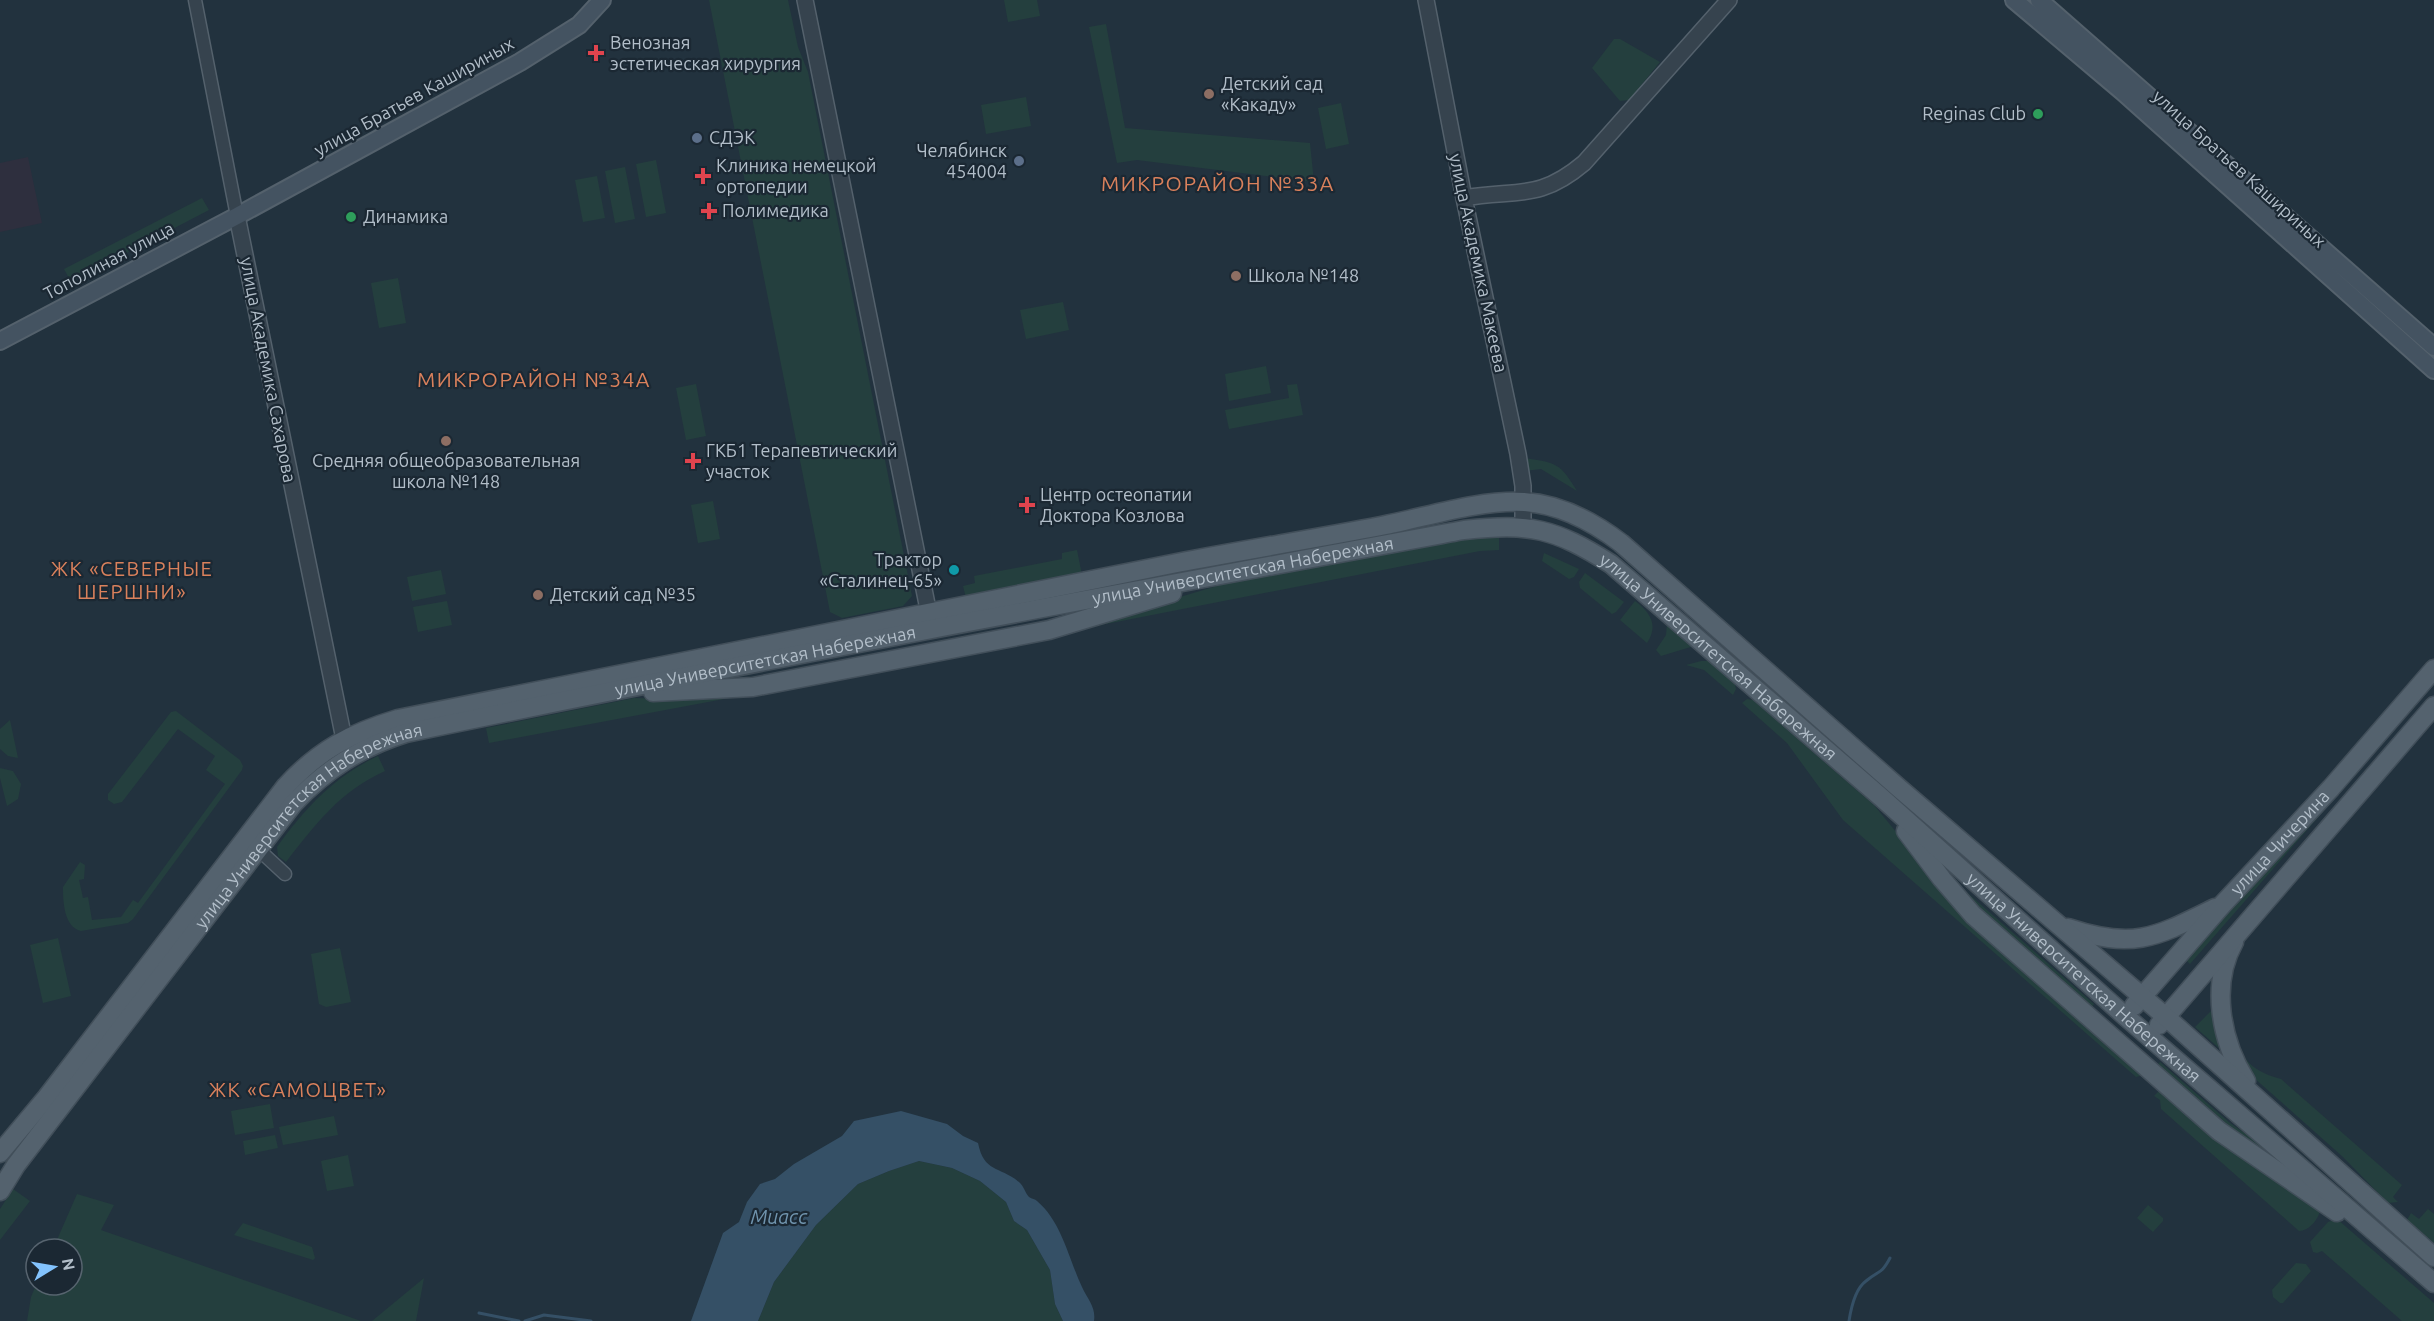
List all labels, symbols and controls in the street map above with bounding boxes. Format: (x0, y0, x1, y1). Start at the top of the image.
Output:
place label: Венозная эстетическая хирургия (610, 32, 801, 73)
street label: улица Братьев Кашириных (310, 33, 517, 159)
marker: Венозная эстетическая хирургия (587, 44, 605, 62)
place label: Детский сад «Какаду» (1221, 73, 1323, 114)
street label: улица Братьев Кашириных (2149, 85, 2330, 251)
marker: Детский сад «Какаду» (1202, 87, 1216, 101)
place label: Reginas Club (1922, 103, 2026, 123)
marker: Reginas Club (2031, 107, 2045, 121)
place label: СДЭК (709, 127, 755, 147)
marker: СДЭК (690, 131, 704, 145)
place label: Челябинск 454004 (916, 140, 1007, 181)
street label: улица Академика Макеева (1446, 151, 1512, 374)
marker: Челябинск 454004 (1012, 154, 1026, 168)
place label: Клиника немецкой ортопедии (716, 155, 876, 196)
marker: Клиника немецкой ортопедии (694, 167, 712, 185)
district label: МИКРОРАЙОН №33А (1101, 171, 1335, 195)
place label: Полимедика (722, 200, 829, 220)
marker: Полимедика (700, 202, 718, 220)
place label: Динамика (363, 206, 448, 226)
marker: Динамика (344, 210, 358, 224)
street label: Тополиная улица (40, 217, 177, 303)
street label: улица Академика Сахарова (237, 255, 301, 484)
place label: Школа №148 (1248, 265, 1359, 285)
marker: Школа №148 (1229, 269, 1243, 283)
district label: МИКРОРАЙОН №34А (417, 367, 651, 391)
marker: Средняя общеобразовательная школа №148 (439, 434, 453, 448)
place label: ГКБ1 Терапевтический участок (706, 440, 897, 481)
place label: Средняя общеобразовательная школа №148 (312, 450, 580, 491)
marker: ГКБ1 Терапевтический участок (684, 452, 702, 470)
place label: Центр остеопатии Доктора Козлова (1040, 484, 1192, 525)
marker: Центр остеопатии Доктора Козлова (1018, 496, 1036, 514)
street label: улица Университетская Набережная (1090, 532, 1395, 608)
place label: Трактор «Сталинец-65» (820, 549, 942, 590)
street label: улица Университетская Набережная (1596, 549, 1842, 764)
district label: ЖК «СЕВЕРНЫЕ ШЕРШНИ» (51, 557, 213, 603)
marker: Трактор «Сталинец-65» (947, 563, 961, 577)
place label: Детский сад №35 (550, 584, 696, 604)
marker: Детский сад №35 (531, 588, 545, 602)
street label: улица Университетская Набережная (613, 621, 917, 699)
street label: улица Университетская Набережная (190, 719, 424, 932)
street label: улица Чичерина (2226, 786, 2333, 898)
street label: улица Университетская Набережная (1963, 868, 2205, 1086)
district label: ЖК «САМОЦВЕТ» (209, 1078, 387, 1101)
water label: Миасс (750, 1205, 808, 1228)
north arrow (24, 1237, 84, 1297)
text: N (59, 1257, 79, 1272)

